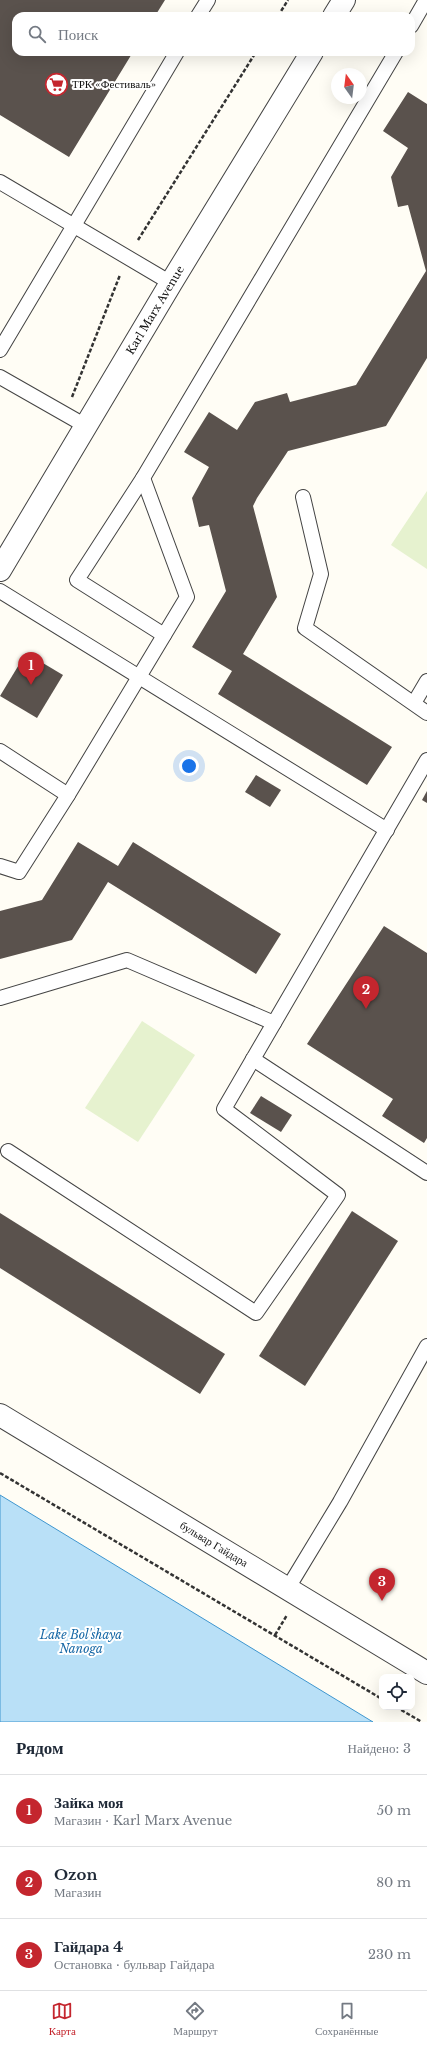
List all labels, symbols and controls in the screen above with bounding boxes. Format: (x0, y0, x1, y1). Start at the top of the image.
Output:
search box (12, 12, 415, 56)
icon: search (26, 23, 48, 45)
text: Поиск (58, 25, 98, 44)
north arrow (331, 68, 367, 104)
supermarket icon: ТРК «Фестиваль» (44, 71, 70, 97)
place label: ТРК «Фестиваль» (72, 77, 156, 91)
street label: Karl Marx Avenue (123, 263, 187, 357)
pin: 1 (18, 652, 44, 685)
your location (179, 756, 199, 776)
pin: 2 (353, 976, 379, 1009)
street label: бульвар Гайдара (177, 1518, 251, 1570)
pin: 3 (369, 1568, 395, 1601)
water label: Lake Bol'shaya Nanoga (39, 1627, 122, 1656)
map controls (379, 1674, 415, 1710)
button: locate (379, 1674, 415, 1710)
text: Рядом (16, 1738, 64, 1759)
text: Найдено: 3 (348, 1740, 411, 1757)
text: Зайка моя (54, 1793, 123, 1812)
text: 1 (26, 1802, 32, 1819)
text: 50 m (377, 1802, 411, 1819)
text: Магазин · Karl Marx Avenue (54, 1812, 232, 1829)
text: Ozon (54, 1865, 97, 1884)
text: 2 (25, 1874, 33, 1891)
text: 80 m (376, 1874, 411, 1891)
text: Магазин (54, 1884, 101, 1901)
text: Гайдара 4 (54, 1937, 123, 1956)
text: 3 (25, 1946, 33, 1963)
text: 230 m (368, 1946, 411, 1963)
text: Остановка · бульвар Гайдара (54, 1956, 214, 1973)
tab: Карта (49, 2000, 76, 2038)
tab: Маршрут (173, 2000, 218, 2038)
tab: Сохранённые (315, 2000, 378, 2038)

